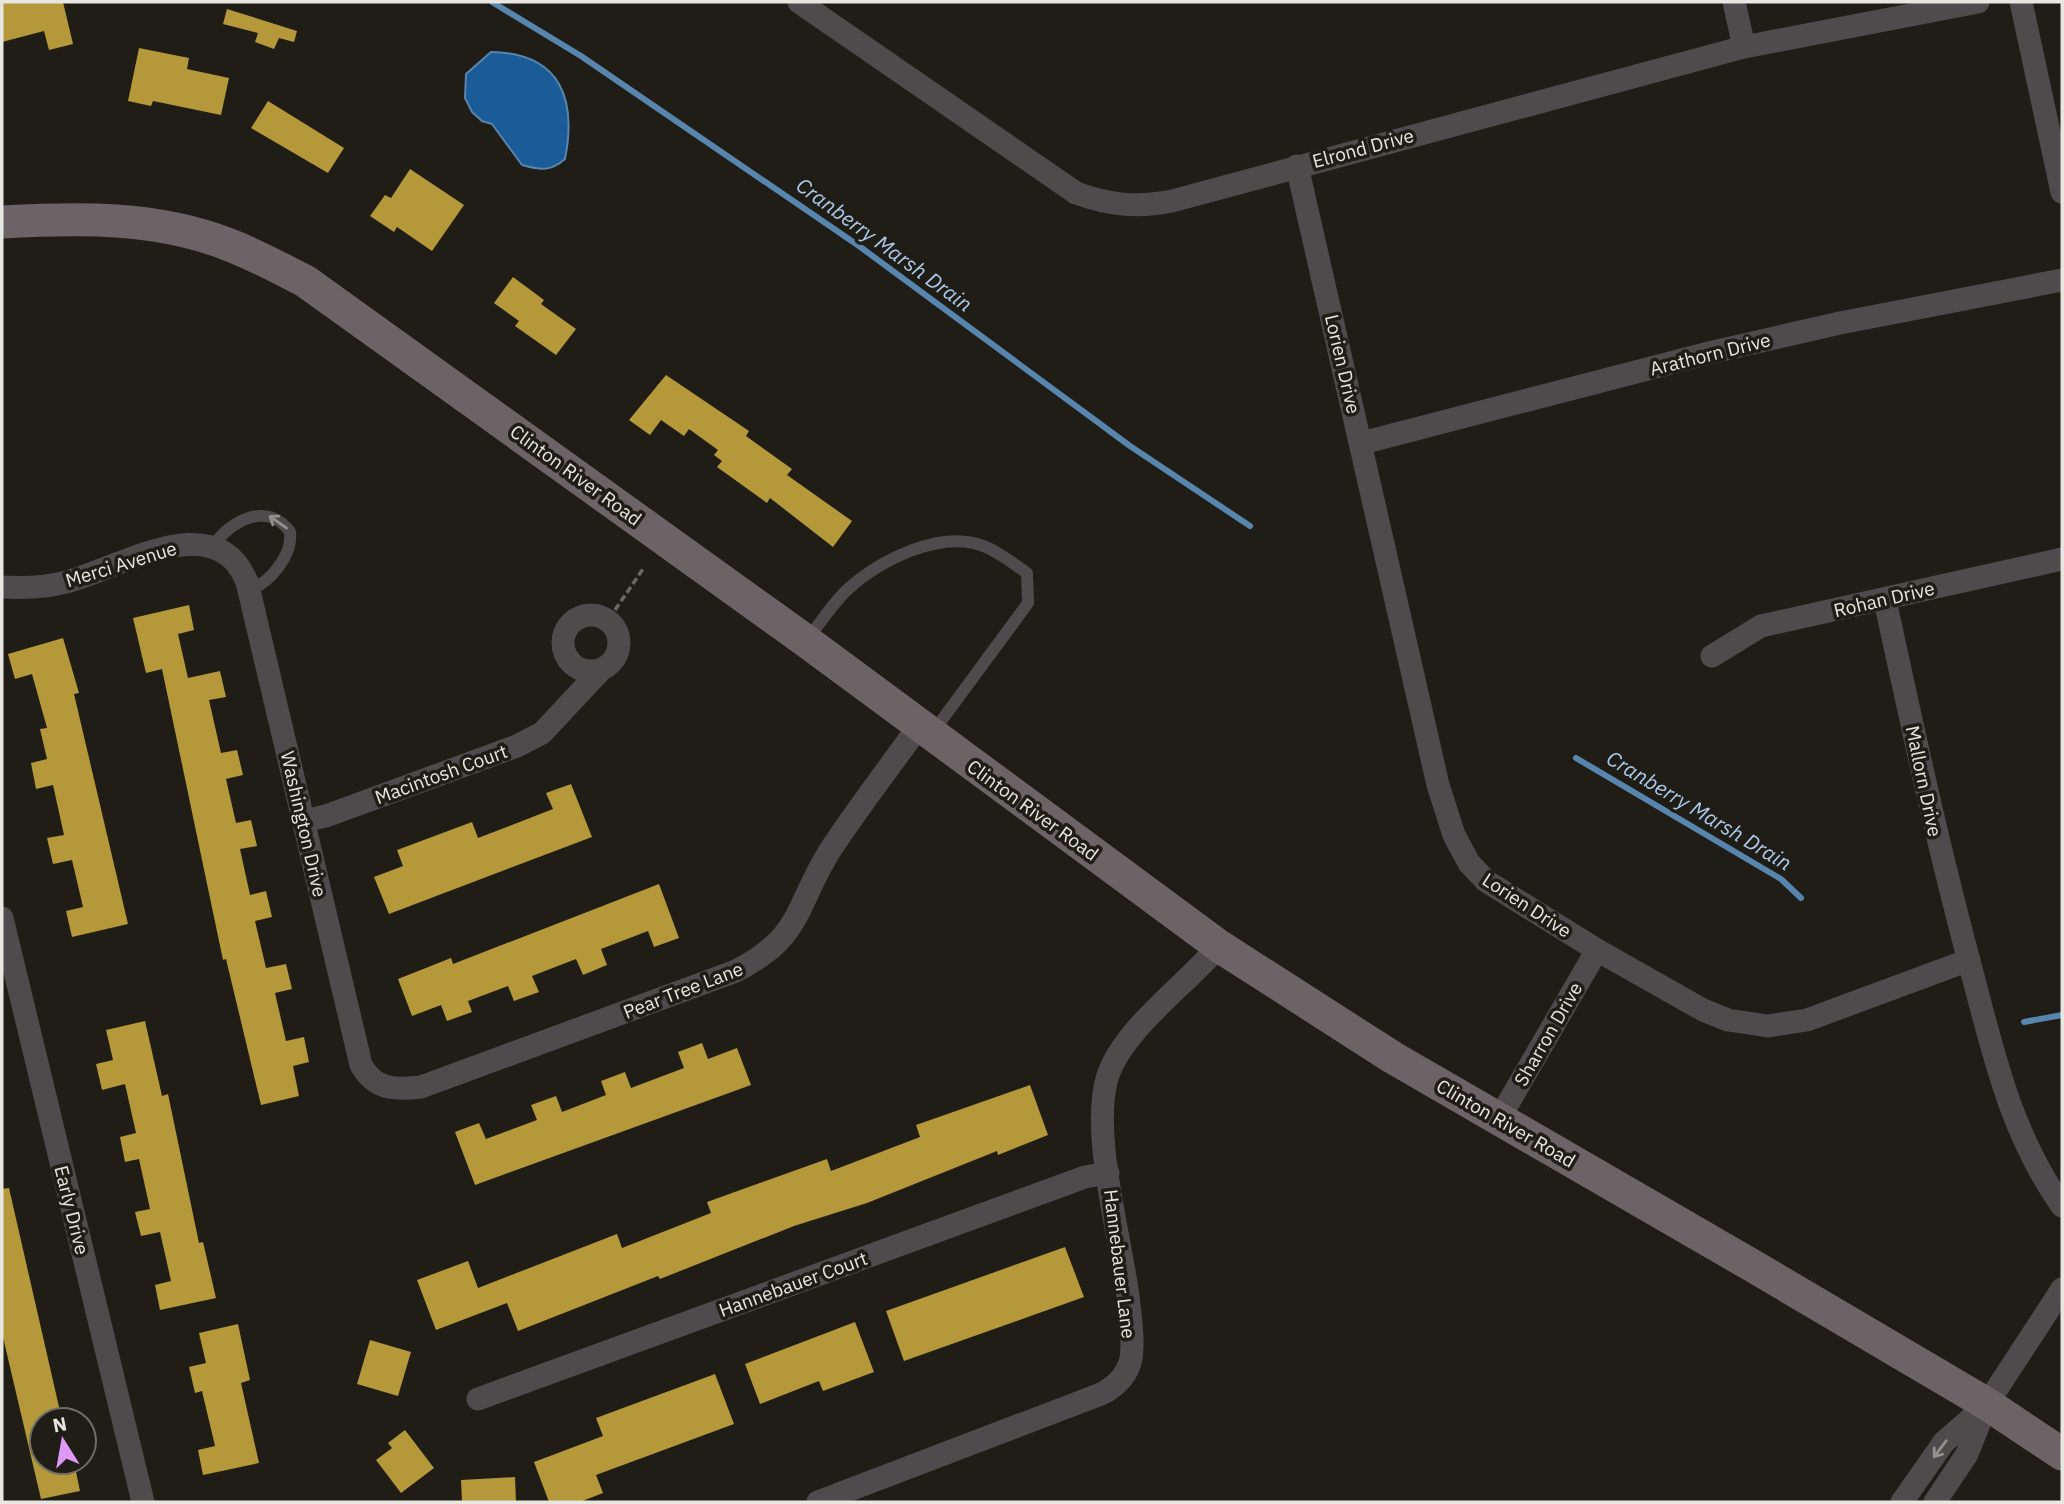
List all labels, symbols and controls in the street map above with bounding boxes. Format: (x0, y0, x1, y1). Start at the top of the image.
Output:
street label: Elrond Drive (1310, 123, 1416, 173)
water label: Cranberry Marsh Drain (791, 171, 978, 318)
street label: Lorien Drive (1320, 312, 1366, 416)
street label: Arathorn Drive (1647, 327, 1773, 381)
street label: Clinton River Road (506, 419, 646, 531)
one-way arrow (269, 515, 288, 529)
street label: Merci Avenue (63, 536, 179, 592)
street label: Rohan Drive (1831, 576, 1937, 622)
street label: Mallorn Drive (1901, 723, 1947, 839)
street label: Macintosh Court (371, 739, 511, 809)
water label: Cranberry Marsh Drain (1602, 744, 1797, 877)
street label: Washington Drive (276, 749, 332, 899)
street label: Clinton River Road (963, 754, 1103, 866)
street label: Lorien Drive (1478, 867, 1576, 943)
street label: Pear Tree Lane (620, 956, 746, 1024)
street label: Sharron Drive (1509, 978, 1587, 1090)
street label: Clinton River Road (1432, 1073, 1580, 1173)
street label: Early Drive (49, 1163, 95, 1257)
street label: Hannebauer Lane (1099, 1188, 1141, 1340)
street label: Hannebauer Court (715, 1246, 871, 1322)
north arrow (28, 1406, 98, 1476)
text: N (51, 1411, 69, 1437)
one-way arrow (1932, 1439, 1947, 1458)

